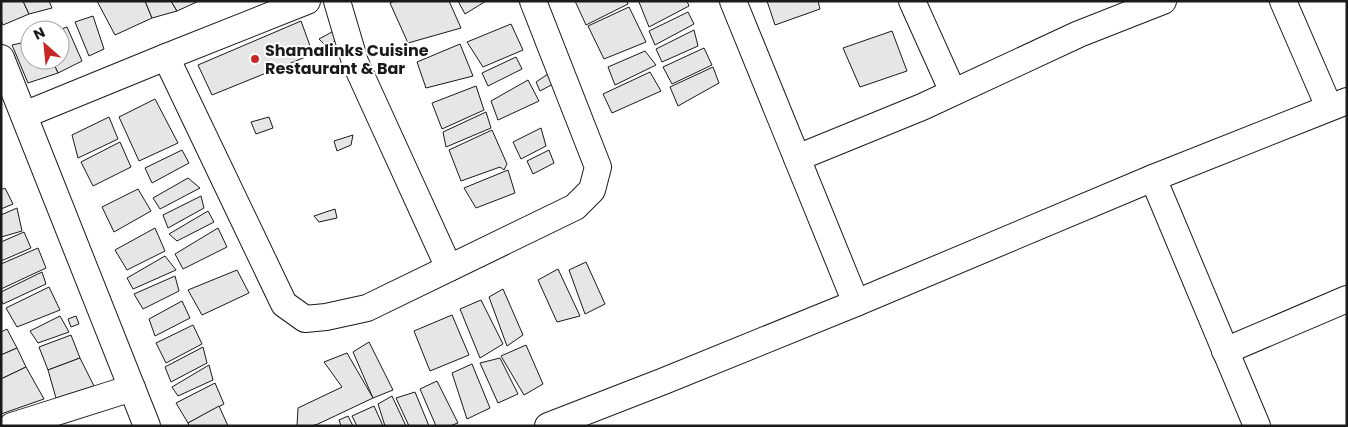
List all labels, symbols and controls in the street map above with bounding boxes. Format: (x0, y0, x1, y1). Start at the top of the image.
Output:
north arrow (20, 20, 70, 70)
text: N (30, 22, 48, 45)
place label: Shamalinks Cuisine Restaurant & Bar (265, 39, 429, 80)
marker: Shamalinks Cuisine Restaurant & Bar (249, 53, 261, 65)

